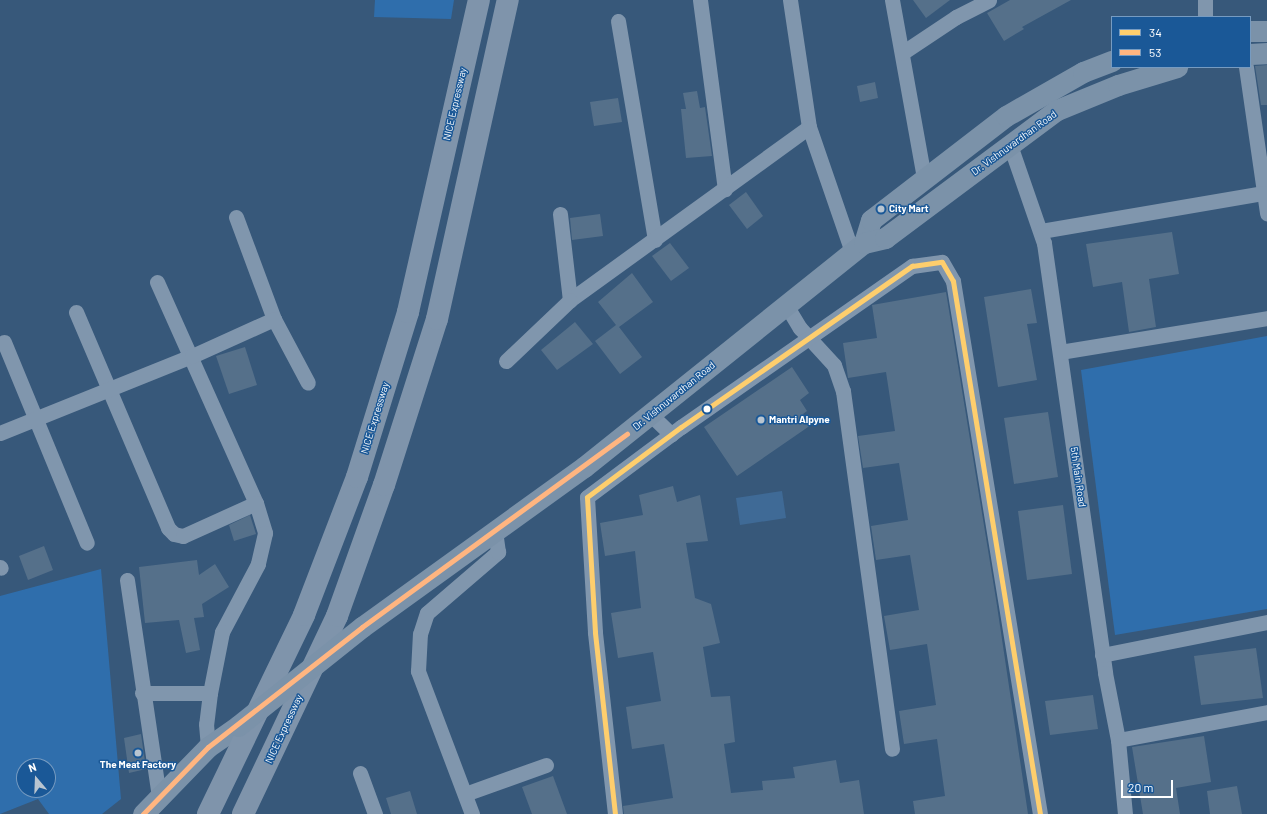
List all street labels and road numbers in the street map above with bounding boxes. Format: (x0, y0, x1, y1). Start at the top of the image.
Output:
street label: NICE Expressway (441, 66, 469, 142)
street label: Dr. Vishnuvardhan Road (969, 108, 1059, 178)
street label: Dr. Vishnuvardhan Road (630, 359, 718, 433)
street label: NICE Expressway (358, 381, 392, 455)
street label: 5th Main Road (1068, 446, 1088, 508)
street label: NICE Expressway (263, 693, 305, 765)

